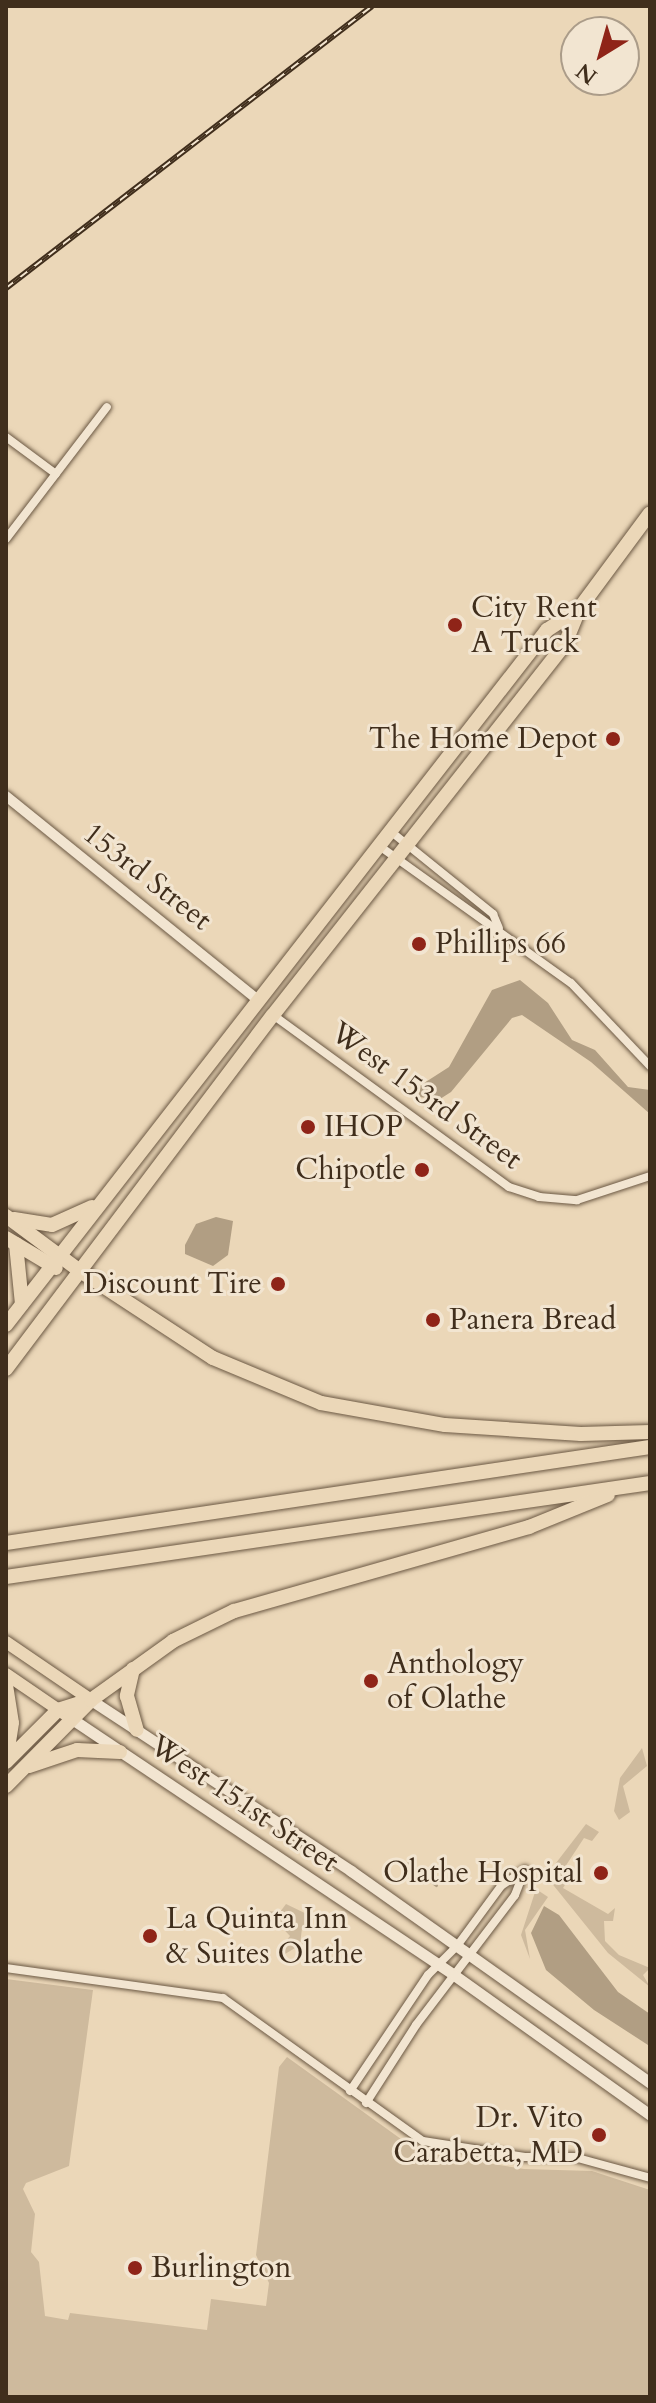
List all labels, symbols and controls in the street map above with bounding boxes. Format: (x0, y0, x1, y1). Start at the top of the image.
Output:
north arrow (560, 16, 640, 96)
text: N (570, 56, 603, 91)
place label: City Rent A Truck (471, 590, 597, 660)
marker: City Rent A Truck (446, 616, 464, 634)
place label: The Home Depot (369, 721, 597, 757)
marker: The Home Depot (604, 730, 622, 748)
street label: 153rd Street (76, 816, 218, 938)
place label: Phillips 66 (435, 926, 566, 962)
marker: Phillips 66 (410, 935, 428, 953)
street label: West 153rd Street (323, 1015, 529, 1177)
place label: IHOP (324, 1109, 403, 1145)
marker: IHOP (299, 1118, 317, 1136)
place label: Chipotle (295, 1152, 406, 1188)
marker: Chipotle (413, 1161, 431, 1179)
place label: Discount Tire (83, 1266, 262, 1302)
marker: Discount Tire (269, 1275, 287, 1293)
place label: Panera Bread (449, 1302, 616, 1338)
marker: Panera Bread (424, 1311, 442, 1329)
place label: Anthology of Olathe (387, 1646, 524, 1716)
marker: Anthology of Olathe (362, 1672, 380, 1690)
street label: West 151st Street (143, 1728, 345, 1880)
place label: Olathe Hospital (383, 1855, 583, 1891)
marker: Olathe Hospital (590, 1862, 612, 1884)
place label: La Quinta Inn & Suites Olathe (166, 1901, 364, 1972)
marker: La Quinta Inn & Suites Olathe (141, 1927, 159, 1945)
place label: Dr. Vito Carabetta, MD (393, 2100, 583, 2170)
marker: Dr. Vito Carabetta, MD (590, 2126, 608, 2144)
place label: Burlington (151, 2250, 291, 2286)
marker: Burlington (126, 2259, 144, 2277)

